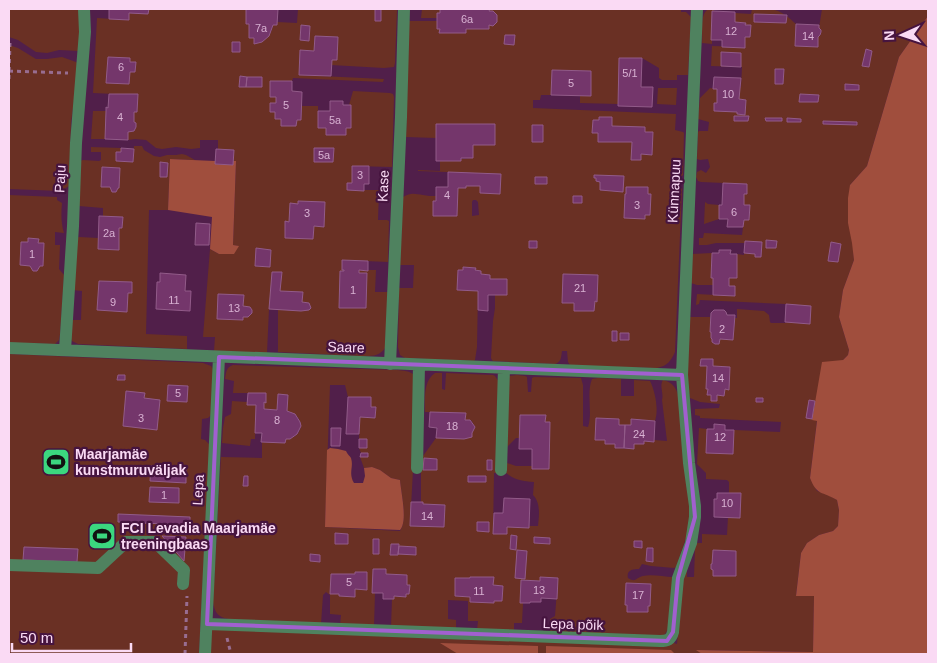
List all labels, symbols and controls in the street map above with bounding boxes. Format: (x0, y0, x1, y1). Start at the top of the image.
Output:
north arrow (877, 10, 927, 60)
house number: 6a (461, 13, 474, 25)
house number: 7a (255, 22, 268, 34)
house number: 12 (725, 25, 737, 37)
house number: 14 (802, 30, 814, 42)
text: N (881, 30, 897, 41)
house number: 6 (118, 61, 124, 73)
house number: 5/1 (622, 67, 638, 79)
house number: 5 (568, 77, 574, 89)
house number: 10 (722, 88, 734, 100)
house number: 5 (283, 99, 289, 111)
house number: 4 (117, 111, 123, 123)
house number: 5a (329, 114, 342, 126)
house number: 5a (318, 149, 331, 161)
street label: Künnapuu (664, 159, 684, 223)
street label: Paju (51, 165, 69, 193)
house number: 3 (357, 169, 363, 181)
street label: Kase (374, 169, 392, 202)
house number: 4 (444, 189, 450, 201)
house number: 3 (634, 199, 640, 211)
house number: 6 (731, 206, 737, 218)
house number: 3 (304, 207, 310, 219)
house number: 2a (103, 227, 116, 239)
house number: 1 (29, 248, 35, 260)
house number: 21 (574, 282, 586, 294)
house number: 1 (350, 284, 356, 296)
house number: 11 (168, 294, 180, 306)
house number: 9 (110, 296, 116, 308)
house number: 13 (228, 302, 240, 314)
house number: 2 (719, 323, 725, 335)
street label: Saare (327, 338, 365, 356)
house number: 14 (712, 372, 724, 384)
house number: 5 (175, 387, 181, 399)
house number: 3 (138, 412, 144, 424)
house number: 8 (274, 414, 280, 426)
house number: 18 (446, 420, 458, 432)
house number: 24 (633, 428, 645, 440)
house number: 12 (714, 431, 726, 443)
place label: Maarjamäe kunstmuruväljak (75, 446, 186, 478)
sports icon: Maarjamäe kunstmuruväljak (41, 447, 71, 477)
street label: Lepa (189, 474, 207, 506)
house number: 1 (161, 489, 167, 501)
house number: 10 (721, 497, 733, 509)
house number: 14 (421, 510, 433, 522)
place label: FCI Levadia Maarjamäe treeningbaas (121, 520, 276, 552)
sports icon: FCI Levadia Maarjamäe treeningbaas (87, 521, 117, 551)
house number: 5 (346, 576, 352, 588)
house number: 13 (533, 584, 545, 596)
house number: 11 (473, 585, 485, 597)
house number: 17 (632, 589, 644, 601)
street label: Lepa põik (542, 615, 605, 633)
scale bar (12, 620, 131, 652)
text: 50 m (20, 629, 53, 646)

